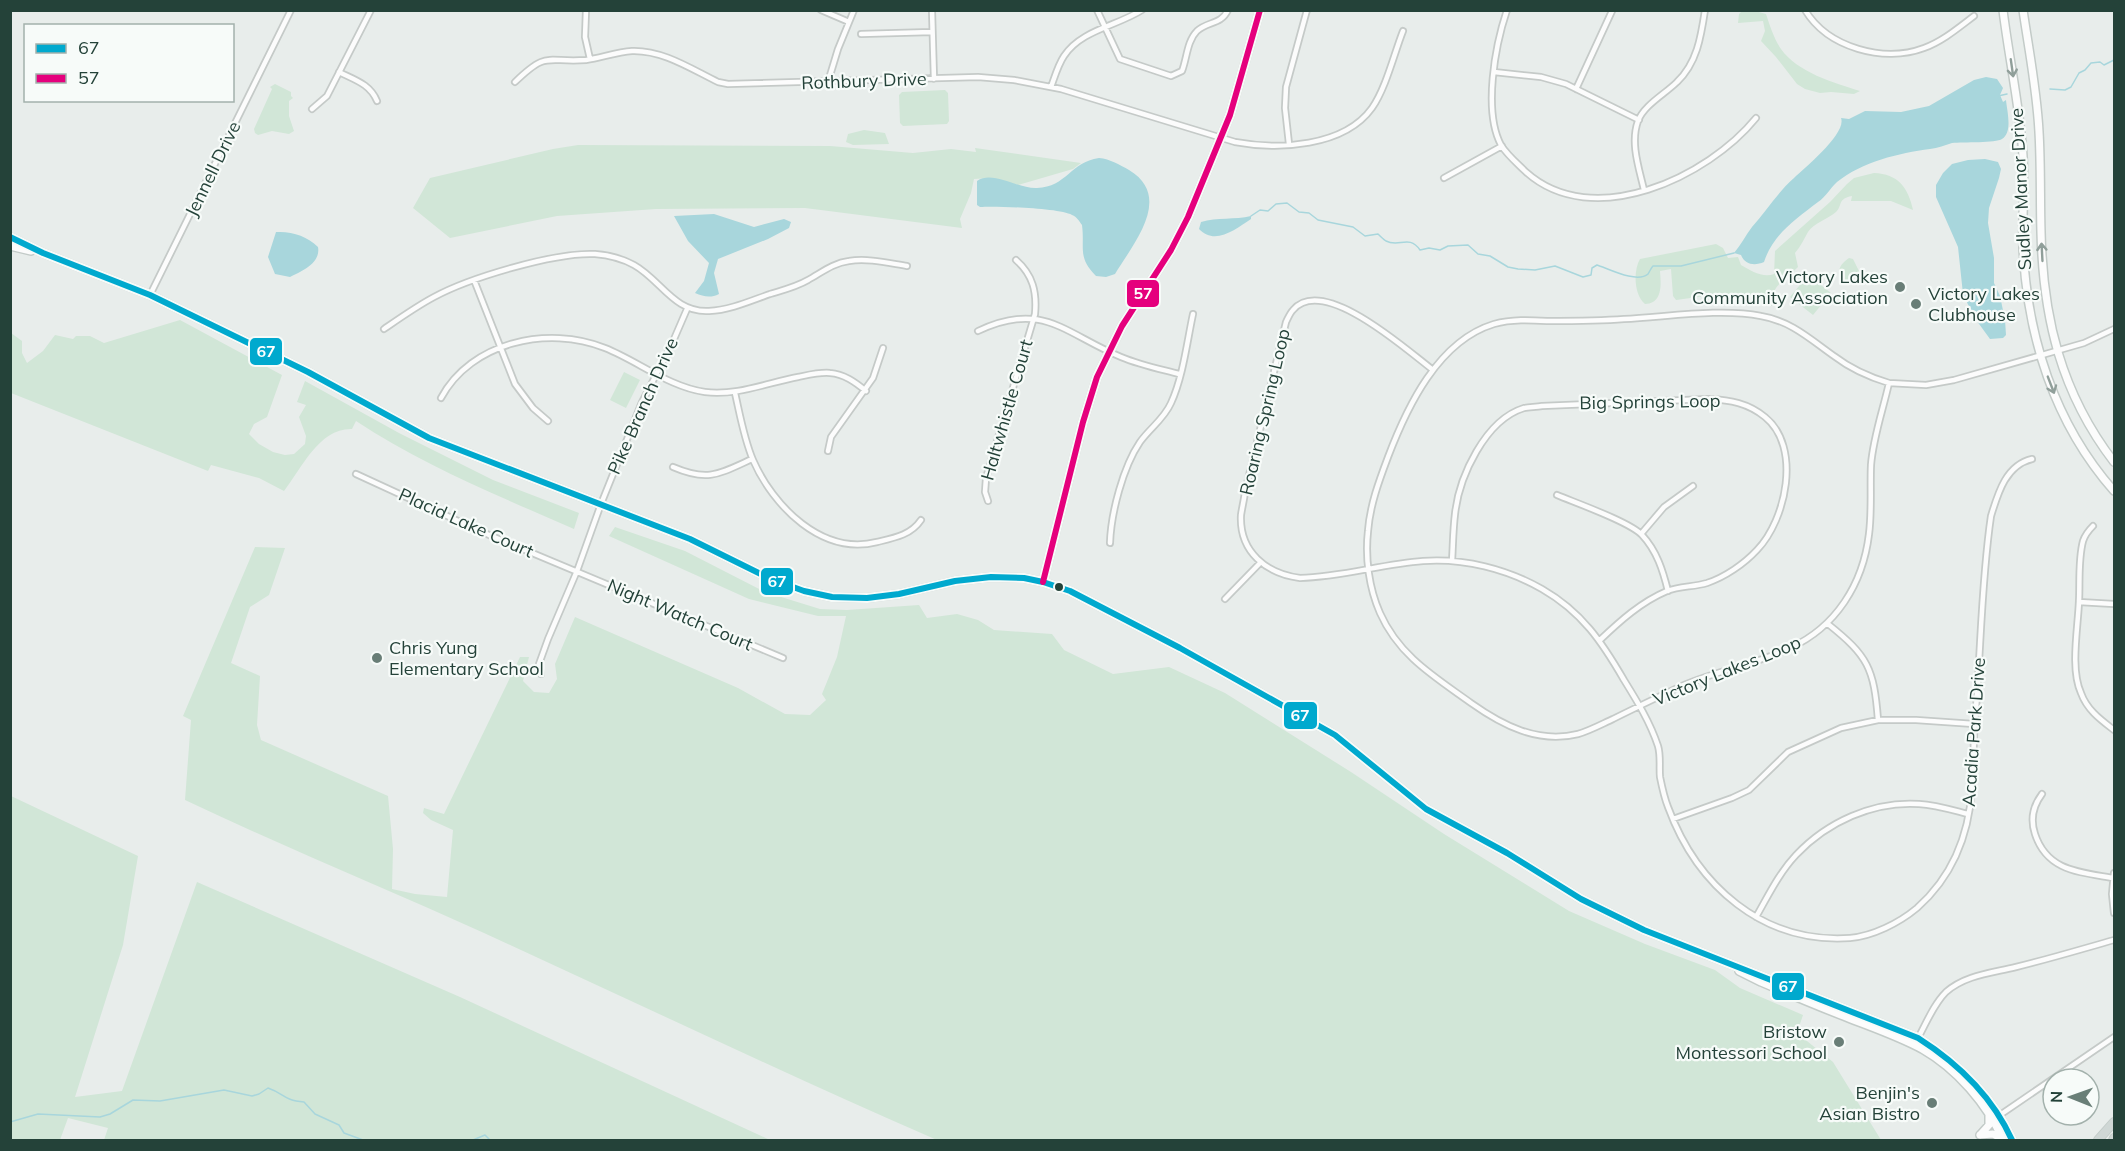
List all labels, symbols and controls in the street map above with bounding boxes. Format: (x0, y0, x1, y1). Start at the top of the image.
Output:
legend (24, 24, 234, 102)
text: 67 (78, 36, 100, 59)
one-way arrow (2006, 58, 2017, 78)
text: 57 (78, 66, 100, 89)
street label: Rothbury Drive (801, 67, 927, 94)
street label: Sudley Manor Drive (2005, 107, 2036, 271)
street label: Jennell Drive (180, 117, 246, 220)
one-way arrow (2036, 242, 2047, 262)
place label: Victory Lakes Community Association (1692, 265, 1888, 309)
line badge: 57 (1126, 279, 1160, 308)
marker: Victory Lakes Community Association (1893, 280, 1907, 294)
place label: Victory Lakes Clubhouse (1928, 282, 2040, 326)
text: 57 (1133, 283, 1153, 303)
marker: Victory Lakes Clubhouse (1909, 297, 1923, 311)
street label: Roaring Spring Loop (1234, 326, 1295, 497)
street label: Pike Branch Drive (602, 334, 683, 478)
line badge: 67 (249, 337, 283, 366)
street label: Haltwhistle Court (975, 337, 1038, 483)
text: 67 (256, 341, 276, 361)
one-way arrow (2046, 375, 2057, 394)
street label: Big Springs Loop (1579, 389, 1721, 414)
street label: Placid Lake Court (395, 482, 537, 563)
line badge: 67 (760, 567, 794, 596)
text: 67 (767, 571, 787, 591)
street label: Night Watch Court (604, 573, 756, 656)
unlabelled marker (1053, 581, 1065, 593)
street label: Victory Lakes Loop (1649, 630, 1804, 711)
place label: Chris Yung Elementary School (389, 636, 544, 680)
marker: Chris Yung Elementary School (370, 651, 384, 665)
street label: Acadia Park Drive (1957, 657, 1990, 807)
line badge: 67 (1283, 701, 1318, 730)
text: 67 (1290, 705, 1310, 725)
line badge: 67 (1771, 972, 1805, 1001)
text: 67 (1778, 976, 1798, 996)
place label: Bristow Montessori School (1676, 1020, 1827, 1064)
marker: Bristow Montessori School (1832, 1035, 1846, 1049)
north arrow (2041, 1067, 2101, 1127)
place label: Benjin's Asian Bistro (1819, 1081, 1920, 1125)
text: N (2046, 1091, 2066, 1103)
marker: Benjin's Asian Bistro (1925, 1096, 1939, 1110)

